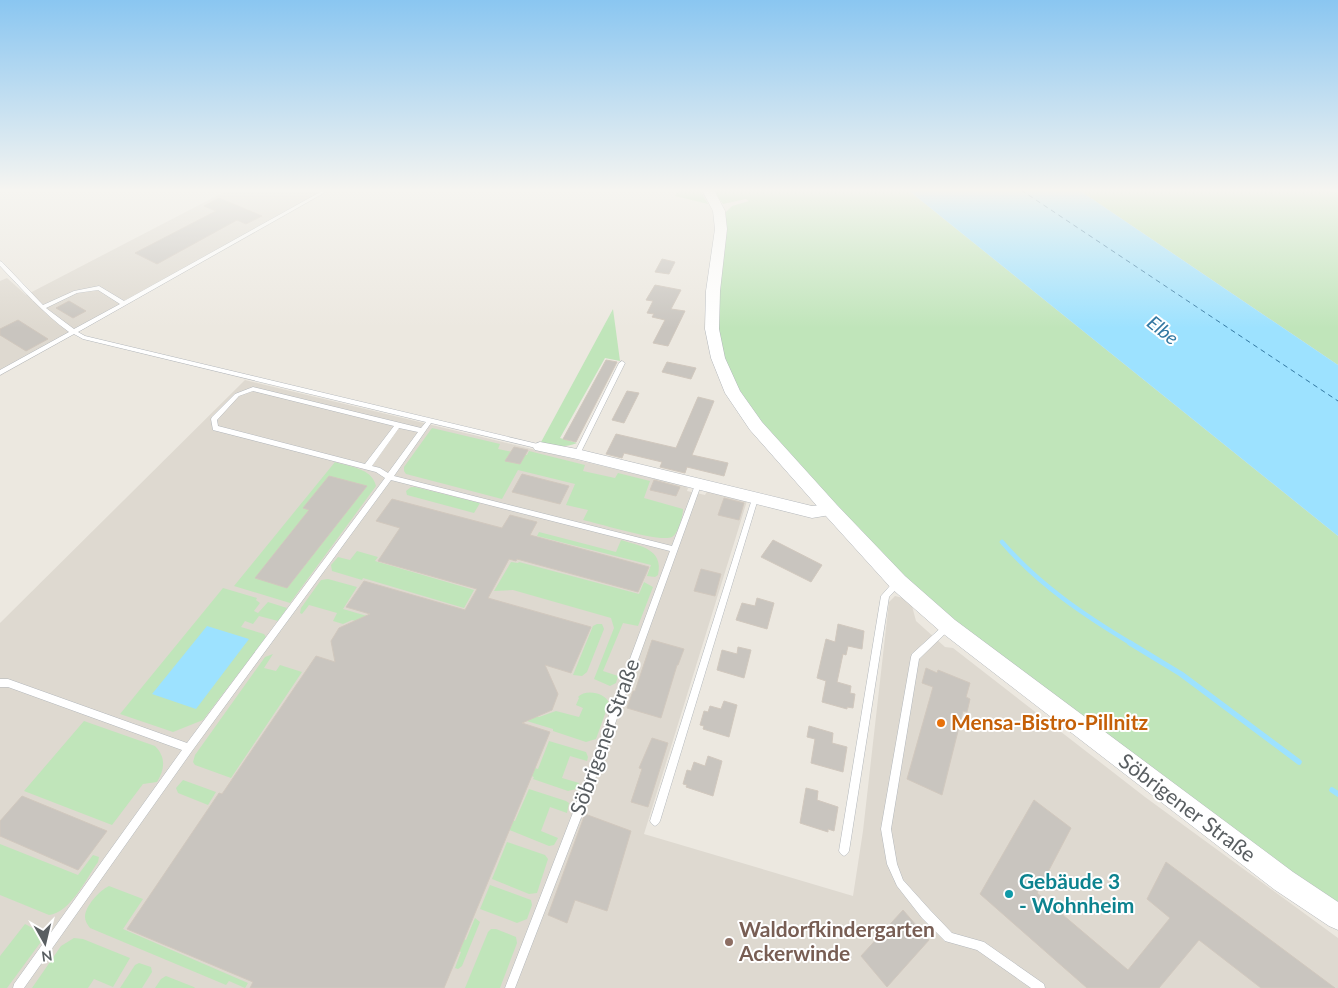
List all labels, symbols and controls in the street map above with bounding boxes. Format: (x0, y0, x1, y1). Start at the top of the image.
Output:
water label: Elbe (1143, 310, 1184, 349)
street label: Söbrigener Straße (564, 655, 643, 818)
place label: Mensa-Bistro-Pillnitz (951, 709, 1148, 734)
marker: Mensa-Bistro-Pillnitz (935, 717, 947, 729)
street label: Söbrigener Straße (1115, 747, 1261, 866)
place label: Gebäude 3 - Wohnheim (1019, 868, 1134, 917)
marker: Gebäude 3 - Wohnheim (1003, 888, 1015, 900)
place label: Waldorfkindergarten Ackerwinde (738, 916, 935, 965)
north arrow (20, 918, 70, 968)
marker: Waldorfkindergarten Ackerwinde (723, 936, 735, 948)
text: N (40, 947, 53, 966)

